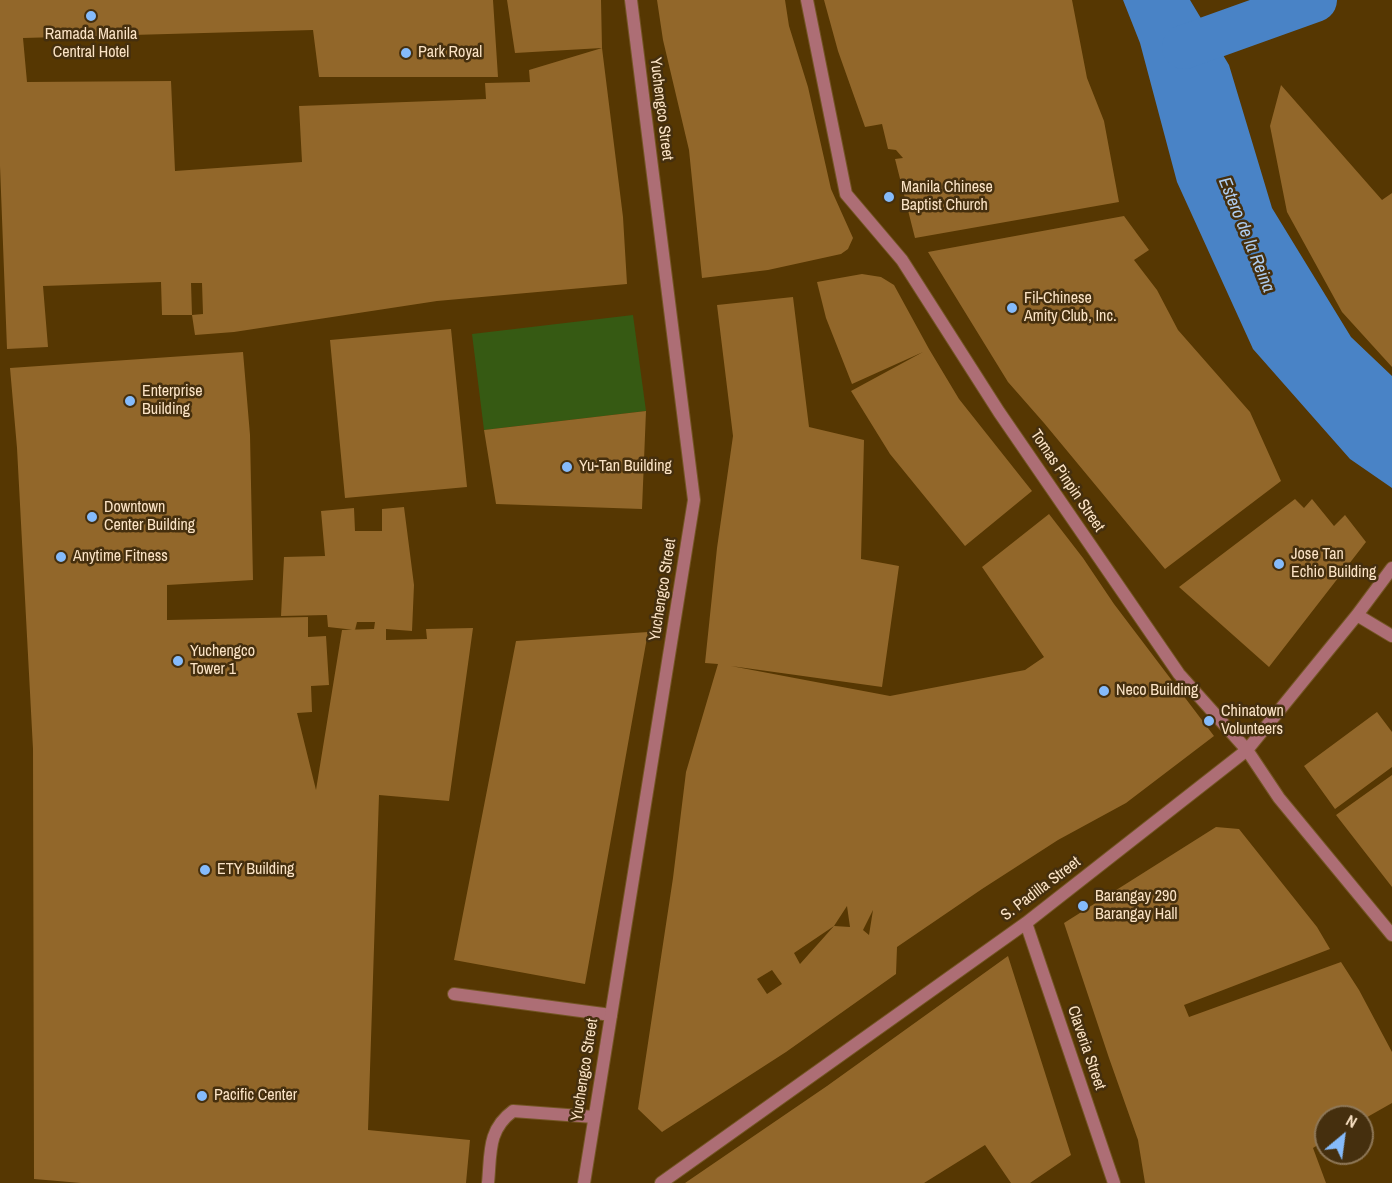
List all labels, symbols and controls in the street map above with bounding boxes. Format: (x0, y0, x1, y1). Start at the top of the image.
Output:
marker: Ramada Manila Central Hotel (84, 9, 98, 23)
place label: Ramada Manila Central Hotel (45, 25, 137, 63)
place label: Park Royal (418, 43, 482, 63)
marker: Park Royal (399, 46, 413, 60)
street label: Yuchengco Street (645, 56, 677, 162)
water label: Estero de la Reina (1213, 174, 1279, 296)
place label: Manila Chinese Baptist Church (901, 178, 993, 216)
marker: Manila Chinese Baptist Church (882, 190, 896, 204)
place label: Fil-Chinese Amity Club, Inc. (1024, 289, 1117, 327)
marker: Fil-Chinese Amity Club, Inc. (1005, 301, 1019, 315)
place label: Enterprise Building (142, 382, 203, 420)
marker: Enterprise Building (123, 394, 137, 408)
street label: Tomas Pinpin Street (1026, 426, 1108, 536)
place label: Yu-Tan Building (579, 457, 672, 477)
marker: Yu-Tan Building (560, 460, 574, 474)
place label: Downtown Center Building (104, 498, 195, 536)
marker: Downtown Center Building (85, 510, 99, 524)
street label: Yuchengco Street (645, 537, 681, 643)
place label: Jose Tan Echio Building (1291, 545, 1376, 583)
place label: Anytime Fitness (73, 547, 168, 567)
marker: Anytime Fitness (54, 550, 68, 564)
marker: Jose Tan Echio Building (1272, 557, 1286, 571)
place label: Yuchengco Tower 1 (190, 642, 255, 680)
marker: Yuchengco Tower 1 (171, 654, 185, 668)
place label: Neco Building (1116, 681, 1198, 701)
marker: Neco Building (1097, 684, 1111, 698)
place label: Chinatown Volunteers (1221, 702, 1284, 740)
marker: Chinatown Volunteers (1202, 714, 1216, 728)
street label: S. Padilla Street (997, 853, 1085, 925)
place label: ETY Building (217, 860, 294, 880)
marker: ETY Building (198, 863, 212, 877)
place label: Barangay 290 Barangay Hall (1095, 887, 1177, 925)
marker: Barangay 290 Barangay Hall (1076, 899, 1090, 913)
street label: Claveria Street (1063, 1004, 1109, 1092)
street label: Yuchengco Street (567, 1017, 603, 1123)
place label: Pacific Center (214, 1086, 297, 1106)
marker: Pacific Center (195, 1089, 209, 1103)
north arrow (1314, 1105, 1374, 1165)
text: N (1342, 1109, 1361, 1133)

